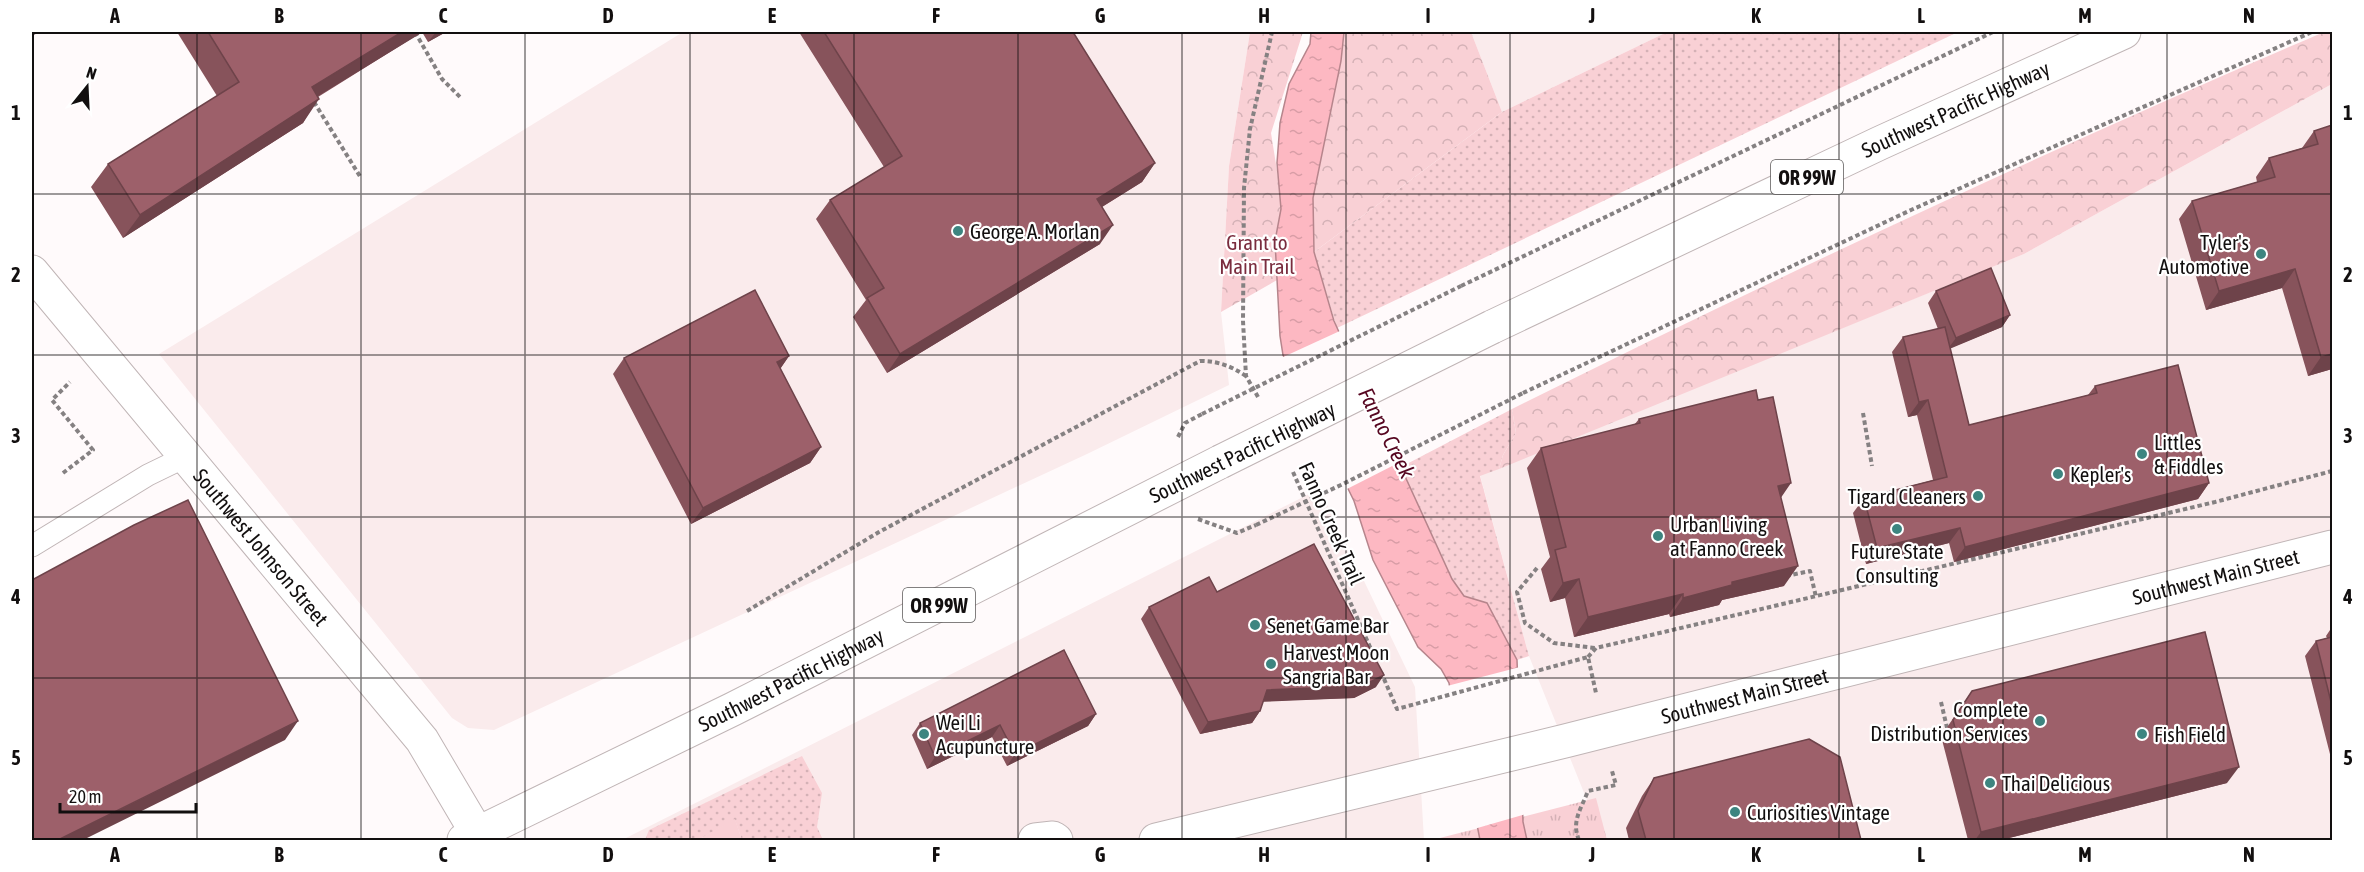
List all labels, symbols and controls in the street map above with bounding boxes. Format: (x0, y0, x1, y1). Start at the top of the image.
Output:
text: A (109, 4, 120, 27)
text: B (274, 4, 284, 27)
text: C (439, 4, 448, 27)
text: D (602, 4, 614, 27)
text: E (768, 4, 777, 27)
text: F (932, 4, 940, 27)
text: G (1095, 4, 1106, 27)
text: H (1258, 4, 1270, 27)
text: I (1425, 4, 1431, 27)
text: J (1588, 4, 1595, 27)
text: K (1751, 4, 1761, 27)
text: L (1917, 4, 1925, 27)
text: M (2078, 4, 2092, 27)
text: N (2243, 4, 2255, 27)
street label: Southwest Pacific Highway (1857, 56, 2053, 162)
north arrow (57, 57, 117, 117)
text: N (84, 63, 99, 83)
text: 1 (11, 101, 21, 124)
text: 1 (2343, 101, 2353, 124)
road number: OR 99W (1771, 160, 1843, 194)
place label: George A. Morlan (970, 219, 1100, 243)
marker: George A. Morlan (951, 224, 965, 238)
park label: Grant to Main Trail (1219, 230, 1295, 278)
place label: Tyler's Automotive (2159, 230, 2249, 278)
marker: Tyler's Automotive (2254, 247, 2268, 261)
text: 2 (11, 263, 21, 286)
text: 2 (2343, 263, 2353, 286)
water label: Fanno Creek (1353, 383, 1421, 483)
street label: Southwest Pacific Highway (1145, 396, 1339, 507)
text: 3 (11, 424, 21, 447)
text: 3 (2343, 424, 2353, 447)
place label: Littles & Fiddles (2154, 430, 2223, 478)
marker: Littles & Fiddles (2135, 447, 2149, 461)
street label: Fanno Creek Trail (1294, 458, 1370, 588)
place label: Kepler's (2070, 462, 2131, 486)
street label: Southwest Johnson Street (189, 464, 333, 630)
marker: Kepler's (2051, 467, 2065, 481)
place label: Tigard Cleaners (1848, 484, 1966, 508)
marker: Tigard Cleaners (1971, 489, 1985, 503)
place label: Urban Living at Fanno Creek (1670, 512, 1783, 560)
marker: Future State Consulting (1890, 522, 1904, 536)
marker: Urban Living at Fanno Creek (1651, 529, 1665, 543)
place label: Future State Consulting (1850, 539, 1944, 587)
street label: Southwest Main Street (2130, 544, 2302, 609)
text: 4 (10, 585, 21, 608)
text: 4 (2342, 585, 2353, 608)
road number: OR 99W (903, 588, 975, 622)
place label: Senet Game Bar (1267, 613, 1389, 637)
marker: Senet Game Bar (1248, 618, 1262, 632)
street label: Southwest Pacific Highway (694, 623, 887, 736)
place label: Harvest Moon Sangria Bar (1283, 640, 1389, 688)
marker: Harvest Moon Sangria Bar (1264, 657, 1278, 671)
street label: Southwest Main Street (1659, 663, 1830, 728)
place label: Complete Distribution Services (1870, 697, 2028, 745)
place label: Wei Li Acupuncture (936, 710, 1034, 758)
marker: Complete Distribution Services (2033, 714, 2047, 728)
place label: Fish Field (2154, 722, 2226, 746)
marker: Wei Li Acupuncture (917, 727, 931, 741)
marker: Fish Field (2135, 727, 2149, 741)
text: 5 (11, 746, 21, 769)
text: 5 (2343, 746, 2353, 769)
place label: Thai Delicious (2002, 771, 2110, 795)
scale bar (60, 776, 196, 814)
marker: Thai Delicious (1983, 776, 1997, 790)
text: 20 m (69, 786, 101, 807)
place label: Curiosities Vintage (1747, 800, 1890, 824)
marker: Curiosities Vintage (1728, 805, 1742, 819)
text: A (109, 843, 120, 866)
text: B (274, 843, 284, 866)
text: C (439, 843, 448, 866)
text: D (602, 843, 614, 866)
text: E (768, 843, 777, 866)
text: F (932, 843, 940, 866)
text: G (1095, 843, 1106, 866)
text: H (1258, 843, 1270, 866)
text: I (1425, 843, 1431, 866)
text: J (1588, 843, 1595, 866)
text: K (1751, 843, 1761, 866)
text: L (1917, 843, 1925, 866)
text: M (2078, 843, 2092, 866)
text: N (2243, 843, 2255, 866)

